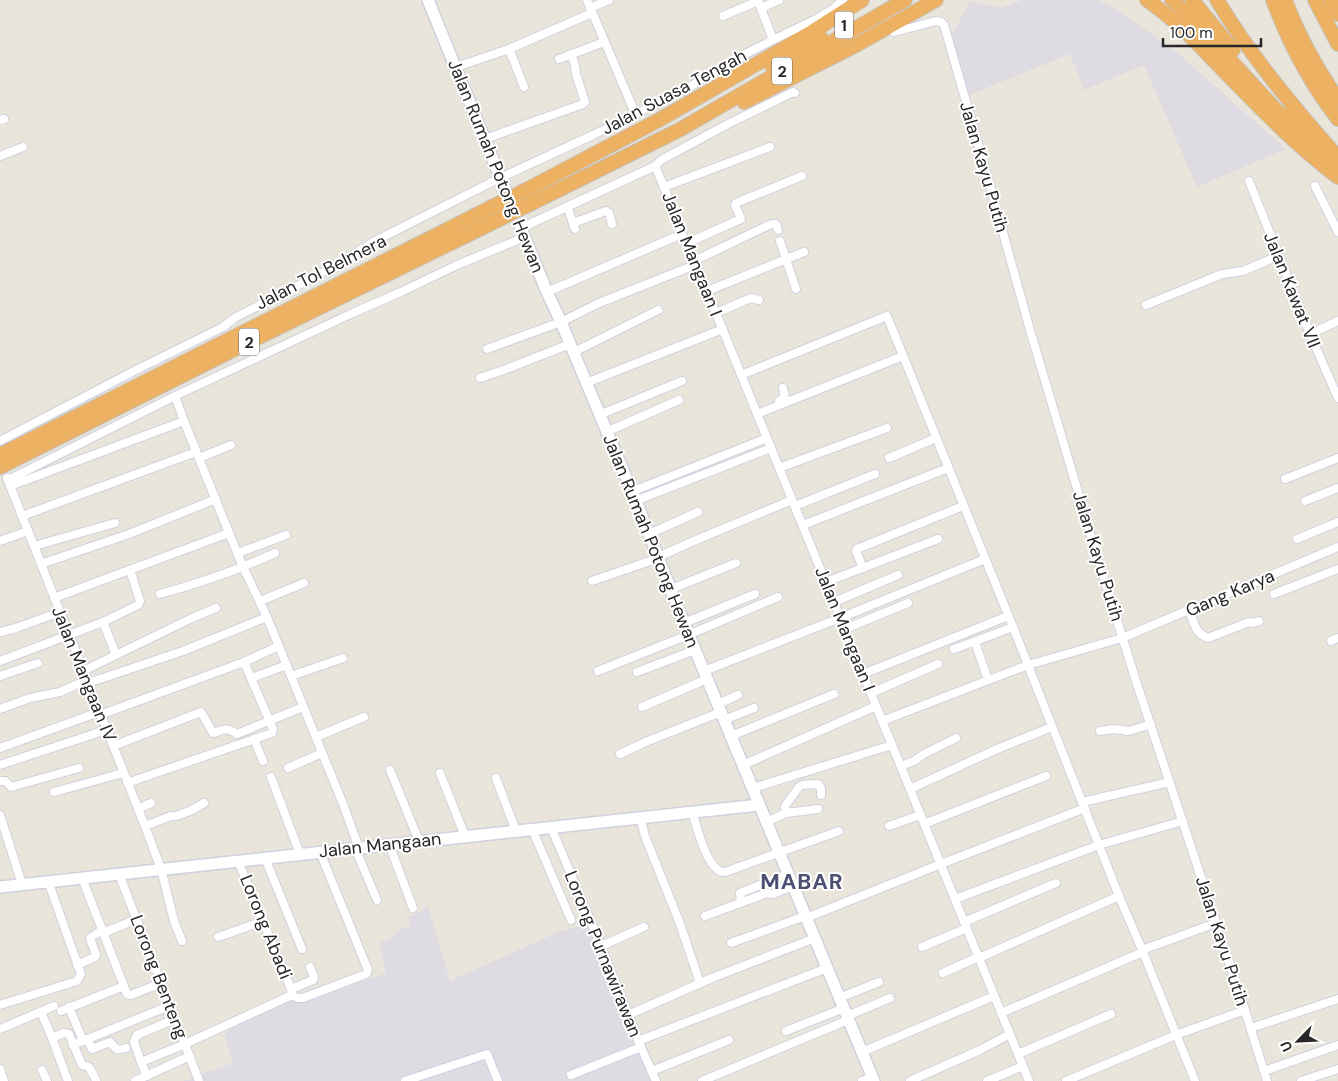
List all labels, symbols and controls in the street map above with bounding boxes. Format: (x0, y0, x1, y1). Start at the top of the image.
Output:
road number: 1 (835, 12, 853, 38)
scale bar (1163, 15, 1260, 47)
text: 100 m (1170, 23, 1213, 43)
street label: Jalan Suasa Tengah (597, 44, 751, 140)
street label: Jalan Rumah Potong Hewan (442, 56, 550, 276)
road number: 2 (772, 58, 792, 84)
street label: Jalan Kayu Putih (954, 99, 1014, 235)
street label: Jalan Mangaan I (656, 188, 728, 320)
street label: Jalan Tol Belmera (252, 229, 390, 315)
street label: Jalan Kawat VII (1258, 229, 1326, 351)
road number: 2 (239, 328, 259, 356)
street label: Jalan Rumah Potong Hewan (597, 431, 705, 651)
street label: Jalan Kayu Putih (1067, 488, 1129, 624)
street label: Jalan Mangaan I (809, 563, 881, 695)
street label: Gang Karya (1182, 564, 1278, 622)
street label: Jalan Mangaan IV (46, 603, 122, 745)
street label: Jalan Mangaan (318, 827, 442, 863)
street label: Lorong Purnawirawan (559, 867, 647, 1041)
district label: MABAR (760, 867, 844, 896)
street label: Lorong Abadi (234, 871, 298, 983)
street label: Jalan Kayu Putih (1190, 873, 1254, 1009)
street label: Lorong Benteng (124, 912, 194, 1042)
north arrow (1273, 1016, 1323, 1066)
text: U (1276, 1038, 1296, 1054)

